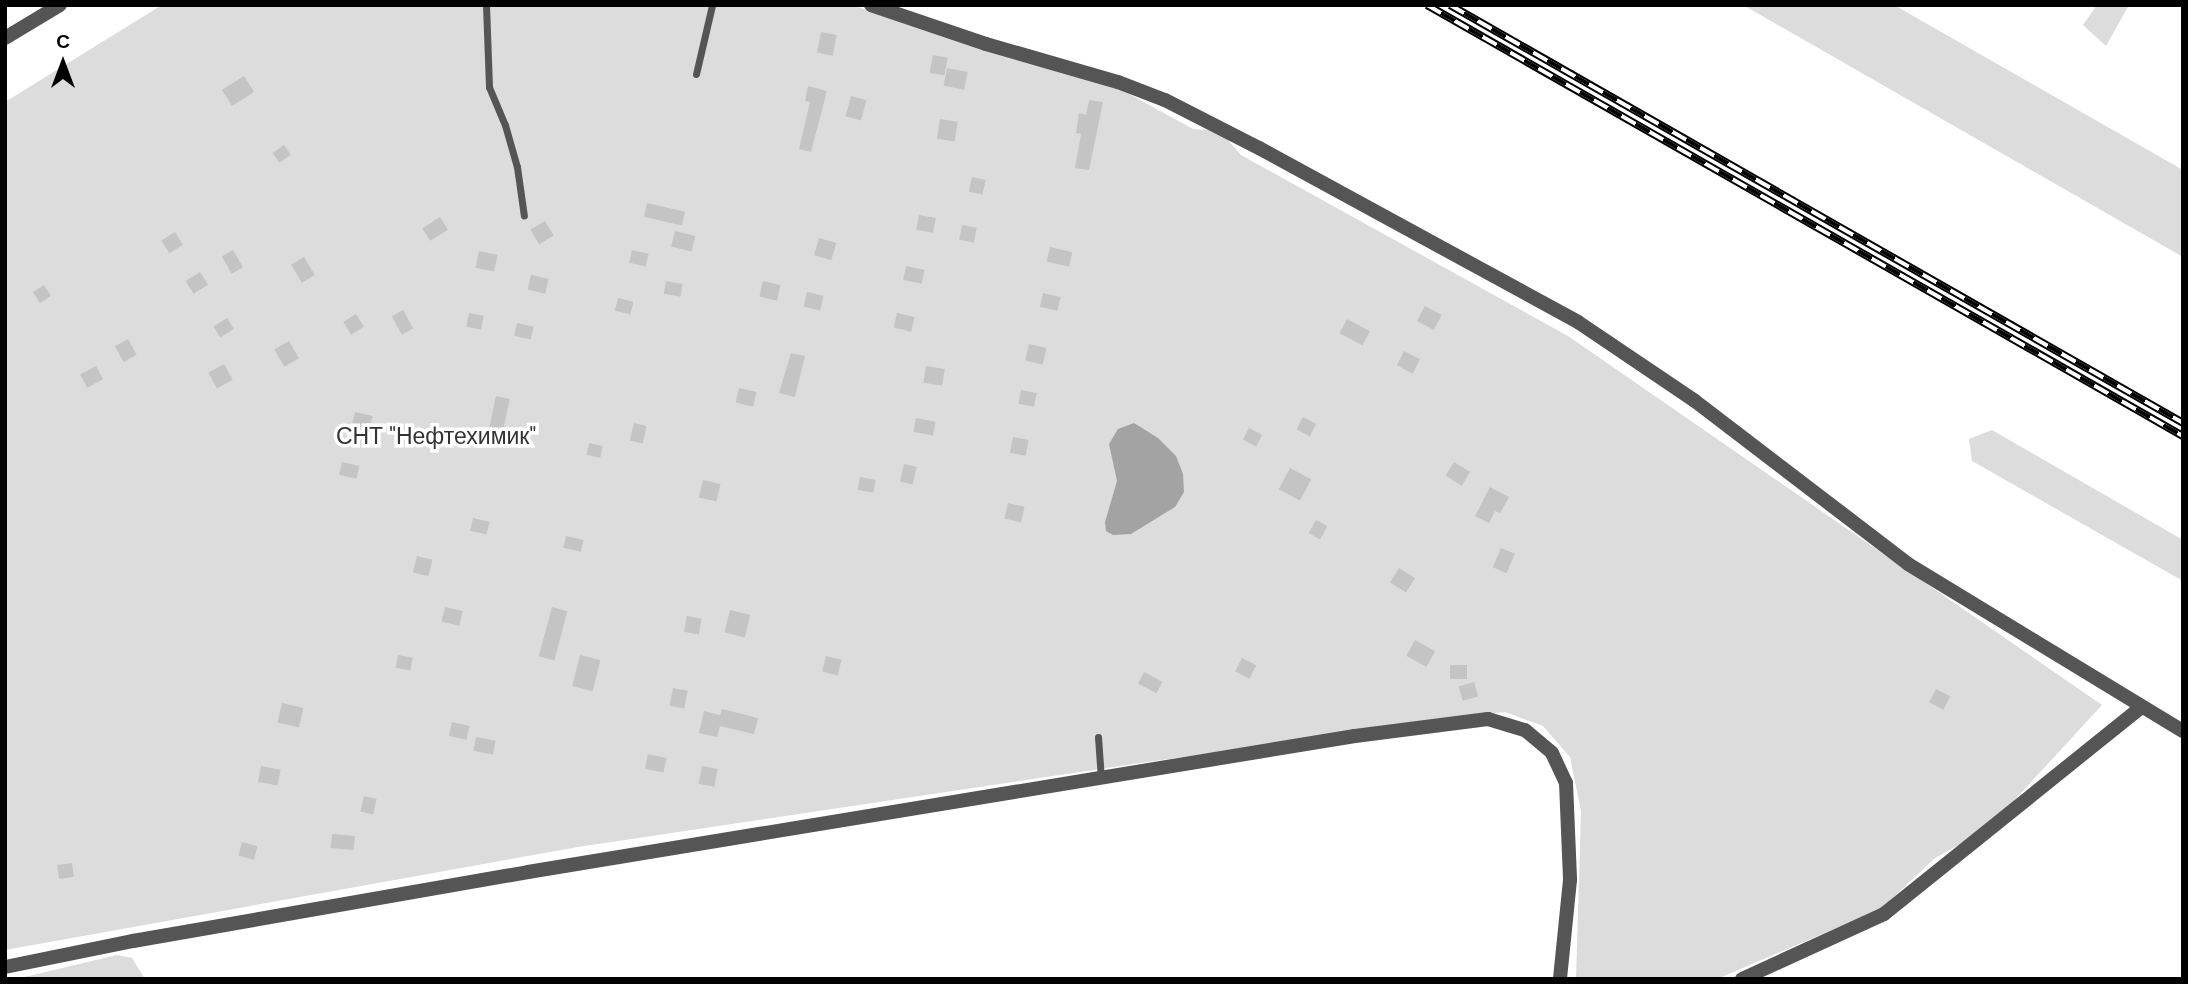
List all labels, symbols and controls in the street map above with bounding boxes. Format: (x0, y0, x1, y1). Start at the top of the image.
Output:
north arrow (28, 28, 98, 98)
text: С (56, 29, 70, 54)
park label: СНТ "Нефтехимик" (336, 422, 536, 450)

